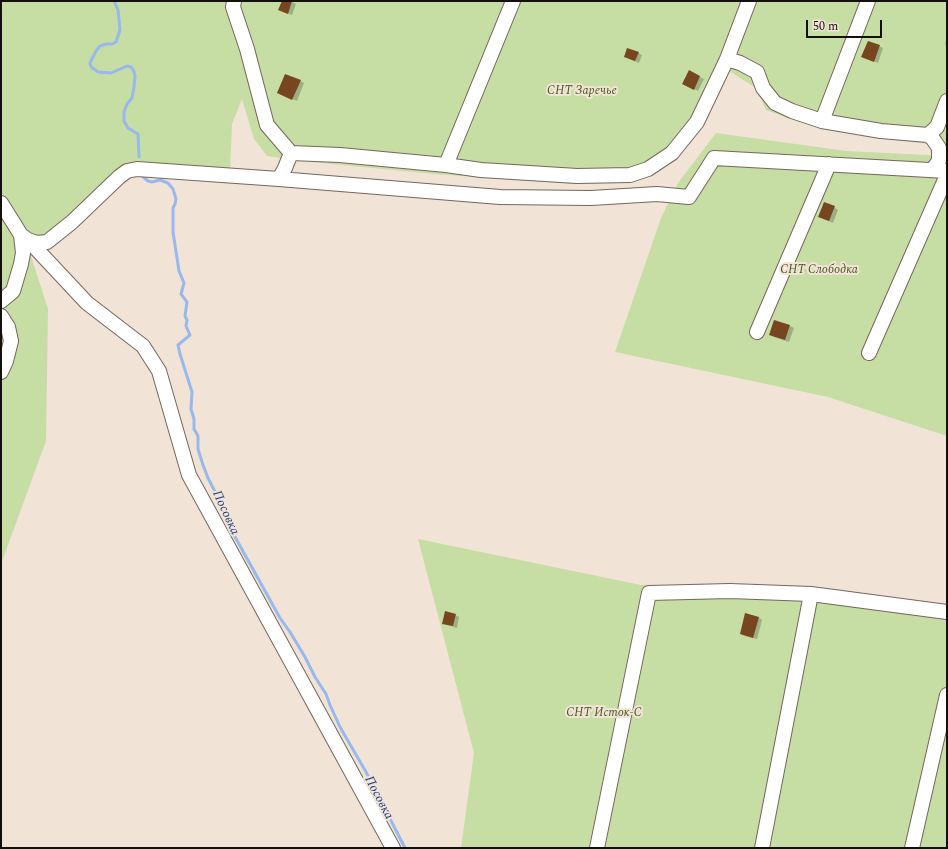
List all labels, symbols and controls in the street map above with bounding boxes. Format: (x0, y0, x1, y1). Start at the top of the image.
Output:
scale bar (808, 12, 884, 38)
text: 50 m (813, 17, 838, 36)
park label: СНТ Заречье (547, 85, 617, 99)
park label: СНТ Слободка (780, 264, 858, 278)
water label: Посовка (208, 488, 242, 538)
park label: СНТ Исток-С (566, 707, 642, 721)
water label: Посовка (360, 774, 396, 822)

